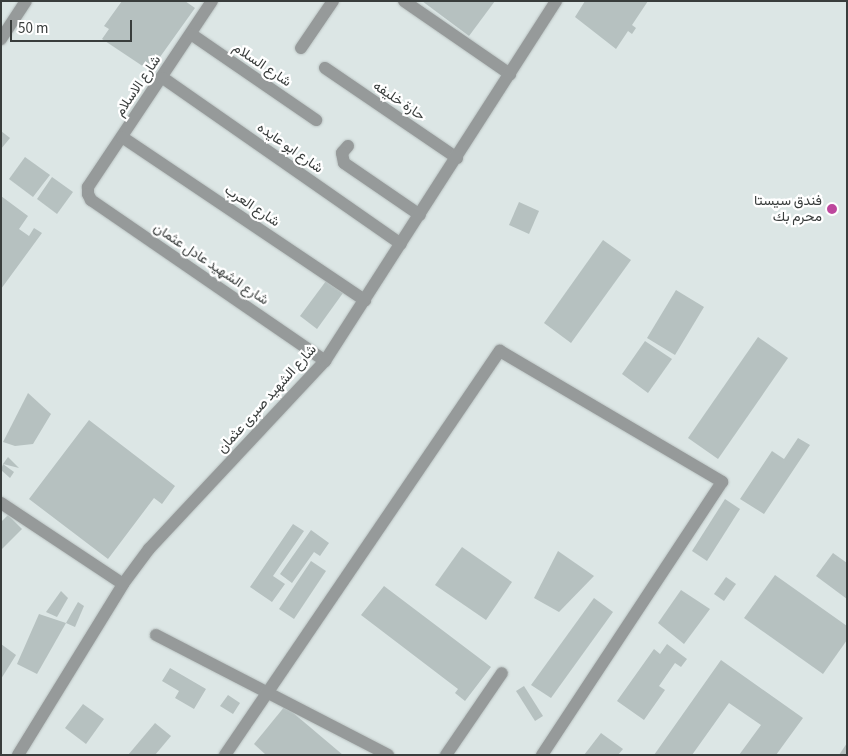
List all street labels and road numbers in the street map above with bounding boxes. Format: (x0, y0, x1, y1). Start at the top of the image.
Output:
street label: شارع السلام (230, 39, 294, 91)
street label: شارع الاسلام (111, 52, 165, 120)
street label: حارة خليفه (370, 77, 428, 125)
street label: شارع ابو عايده (254, 119, 326, 177)
street label: شارع العرب (221, 181, 283, 231)
street label: شارع الشهيد عادل عثمان (150, 219, 272, 309)
street label: شارع الشهيد صبرى عثمان (214, 341, 320, 457)

